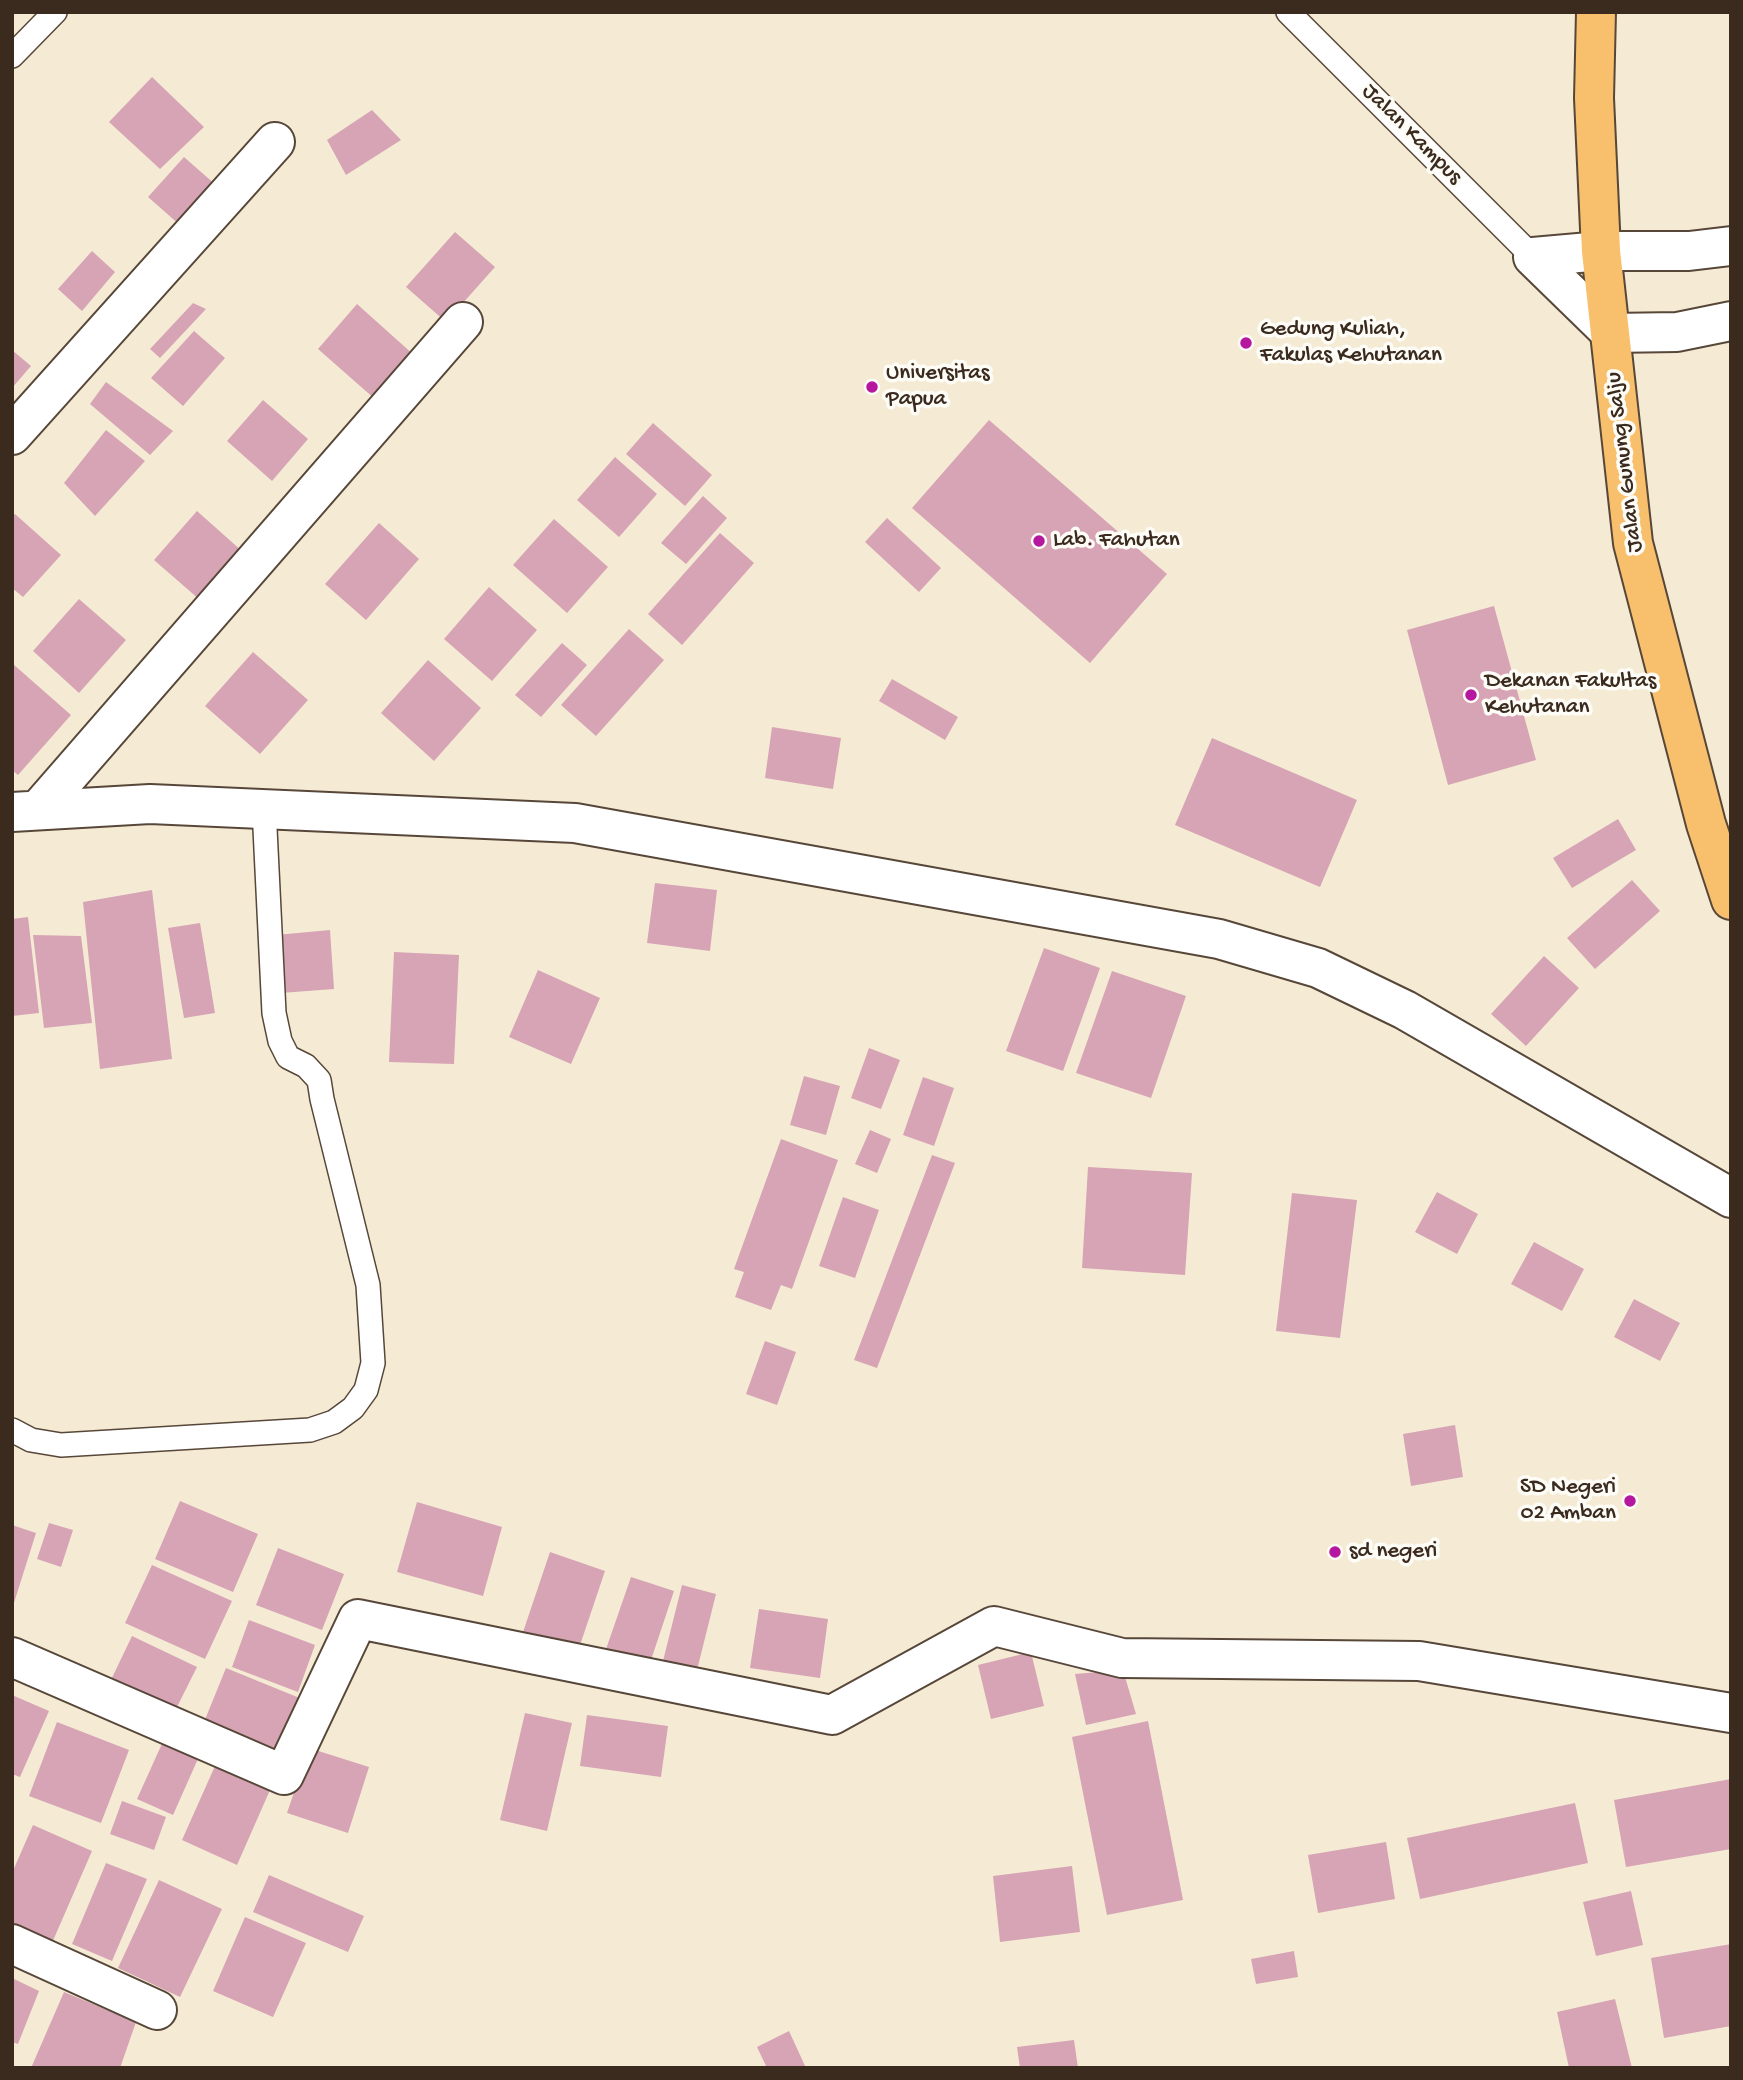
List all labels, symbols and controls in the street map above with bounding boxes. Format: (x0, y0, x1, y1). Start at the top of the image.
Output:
street label: Jalan Kampus (1355, 79, 1467, 191)
place label: Gedung Kuliah, Fakulas Kehutanan (1260, 316, 1442, 370)
marker: Gedung Kuliah, Fakulas Kehutanan (1238, 335, 1254, 351)
place label: Universitas Papua (886, 360, 989, 414)
street label: Jalan Gunung Salju (1601, 370, 1651, 554)
marker: Universitas Papua (864, 379, 880, 395)
place label: Lab. Fahutan (1053, 527, 1180, 555)
marker: Lab. Fahutan (1031, 533, 1047, 549)
place label: Dekanan Fakultas Kehutanan (1485, 668, 1656, 722)
marker: Dekanan Fakultas Kehutanan (1463, 687, 1479, 703)
place label: SD Negeri 02 Amban (1520, 1474, 1616, 1528)
marker: SD Negeri 02 Amban (1622, 1493, 1638, 1509)
place label: sd negeri (1349, 1538, 1437, 1566)
marker: sd negeri (1327, 1544, 1343, 1560)

